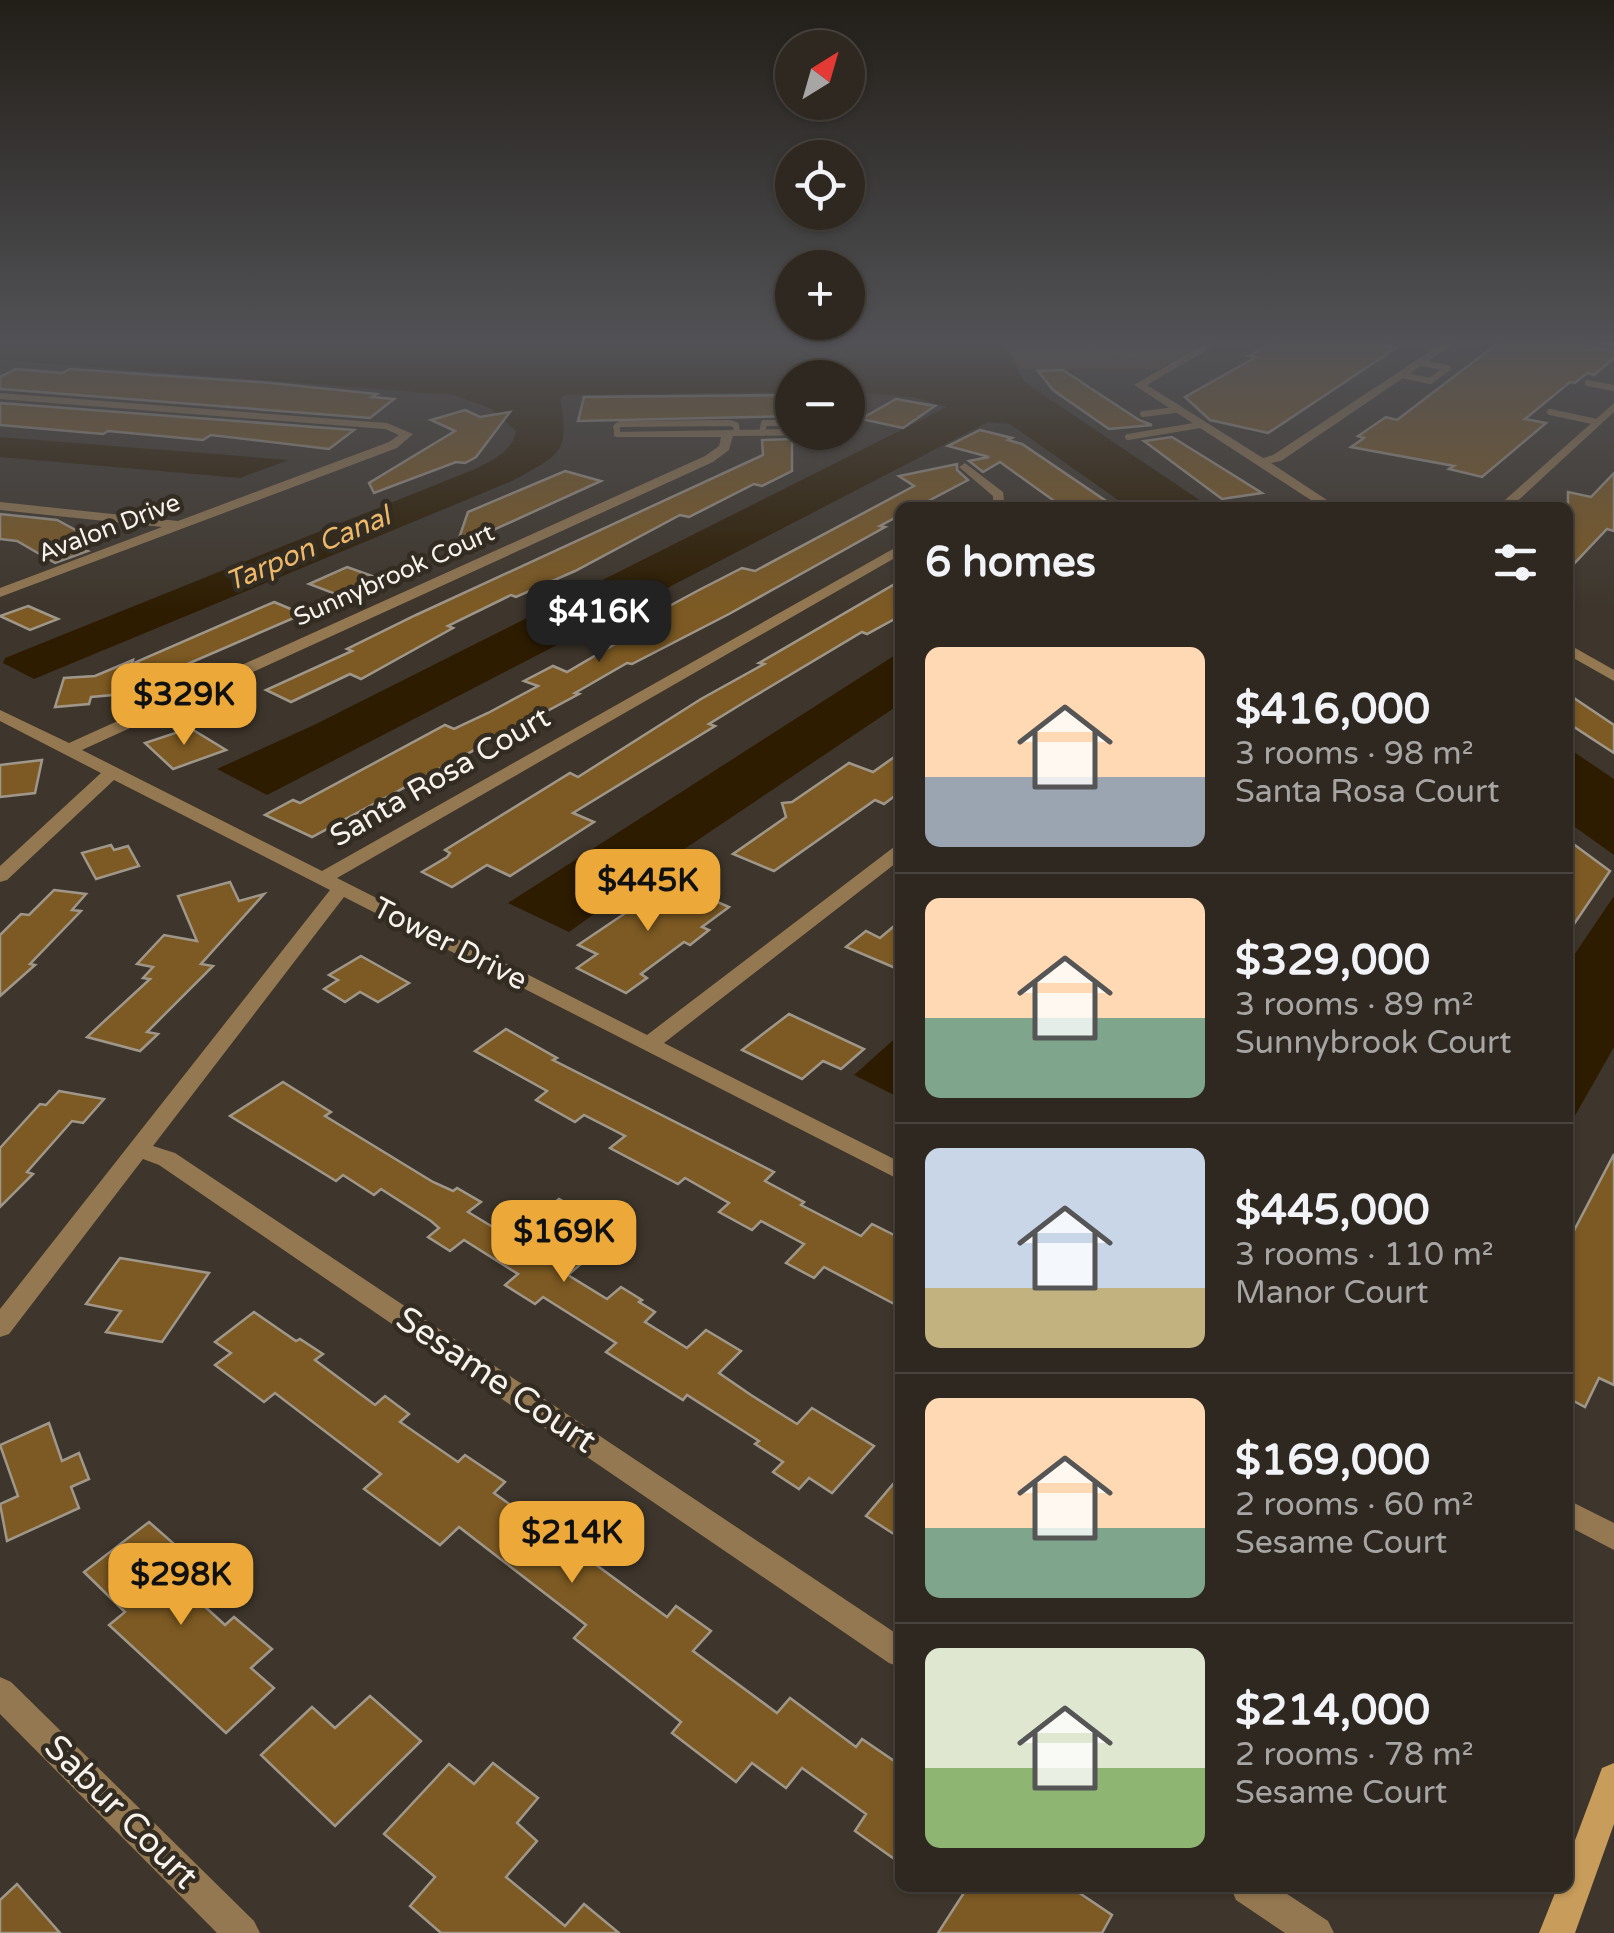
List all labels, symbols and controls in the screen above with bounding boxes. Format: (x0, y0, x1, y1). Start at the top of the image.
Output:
north arrow (775, 30, 865, 120)
map controls (775, 30, 865, 450)
button: locate (775, 140, 865, 230)
button: + (775, 250, 865, 340)
button: − (775, 360, 865, 450)
street label: Avalon Drive (34, 487, 184, 569)
water label: Tarpon Canal (221, 498, 398, 599)
street label: Sunnybrook Court (289, 517, 499, 633)
icon: filters (1488, 535, 1543, 590)
text: 6 homes (925, 537, 1096, 588)
pin: $416K (529, 580, 669, 665)
text: $416K (548, 593, 650, 631)
pin: $329K (114, 663, 254, 748)
text: $329K (133, 676, 235, 714)
text: $416,000 (1235, 684, 1430, 735)
icon: home (1005, 687, 1125, 807)
street label: Santa Rosa Court (323, 699, 557, 855)
text: 3 rooms · 98 m² (1235, 735, 1474, 773)
text: Santa Rosa Court (1235, 773, 1499, 811)
pin: $445K (578, 849, 718, 934)
text: $445K (597, 862, 699, 900)
street label: Tower Drive (367, 889, 533, 999)
text: $329,000 (1235, 935, 1430, 986)
icon: home (1005, 938, 1125, 1058)
text: 3 rooms · 89 m² (1235, 986, 1474, 1024)
text: Sunnybrook Court (1235, 1024, 1512, 1062)
text: $445,000 (1235, 1185, 1430, 1236)
icon: home (1005, 1188, 1125, 1308)
pin: $169K (494, 1200, 634, 1285)
text: $169K (513, 1213, 615, 1251)
text: 3 rooms · 110 m² (1235, 1236, 1494, 1274)
text: Manor Court (1235, 1274, 1429, 1312)
street label: Sesame Court (388, 1298, 604, 1462)
text: $169,000 (1235, 1435, 1430, 1486)
icon: home (1005, 1438, 1125, 1558)
text: 2 rooms · 60 m² (1235, 1486, 1474, 1524)
pin: $214K (502, 1501, 642, 1586)
text: $214K (521, 1514, 623, 1552)
text: Sesame Court (1235, 1524, 1447, 1562)
pin: $298K (111, 1543, 251, 1628)
text: $298K (130, 1556, 232, 1594)
text: $214,000 (1235, 1685, 1430, 1736)
icon: home (1005, 1688, 1125, 1808)
street label: Sabur Court (35, 1726, 207, 1898)
text: 2 rooms · 78 m² (1235, 1736, 1474, 1774)
text: Sesame Court (1235, 1774, 1447, 1812)

